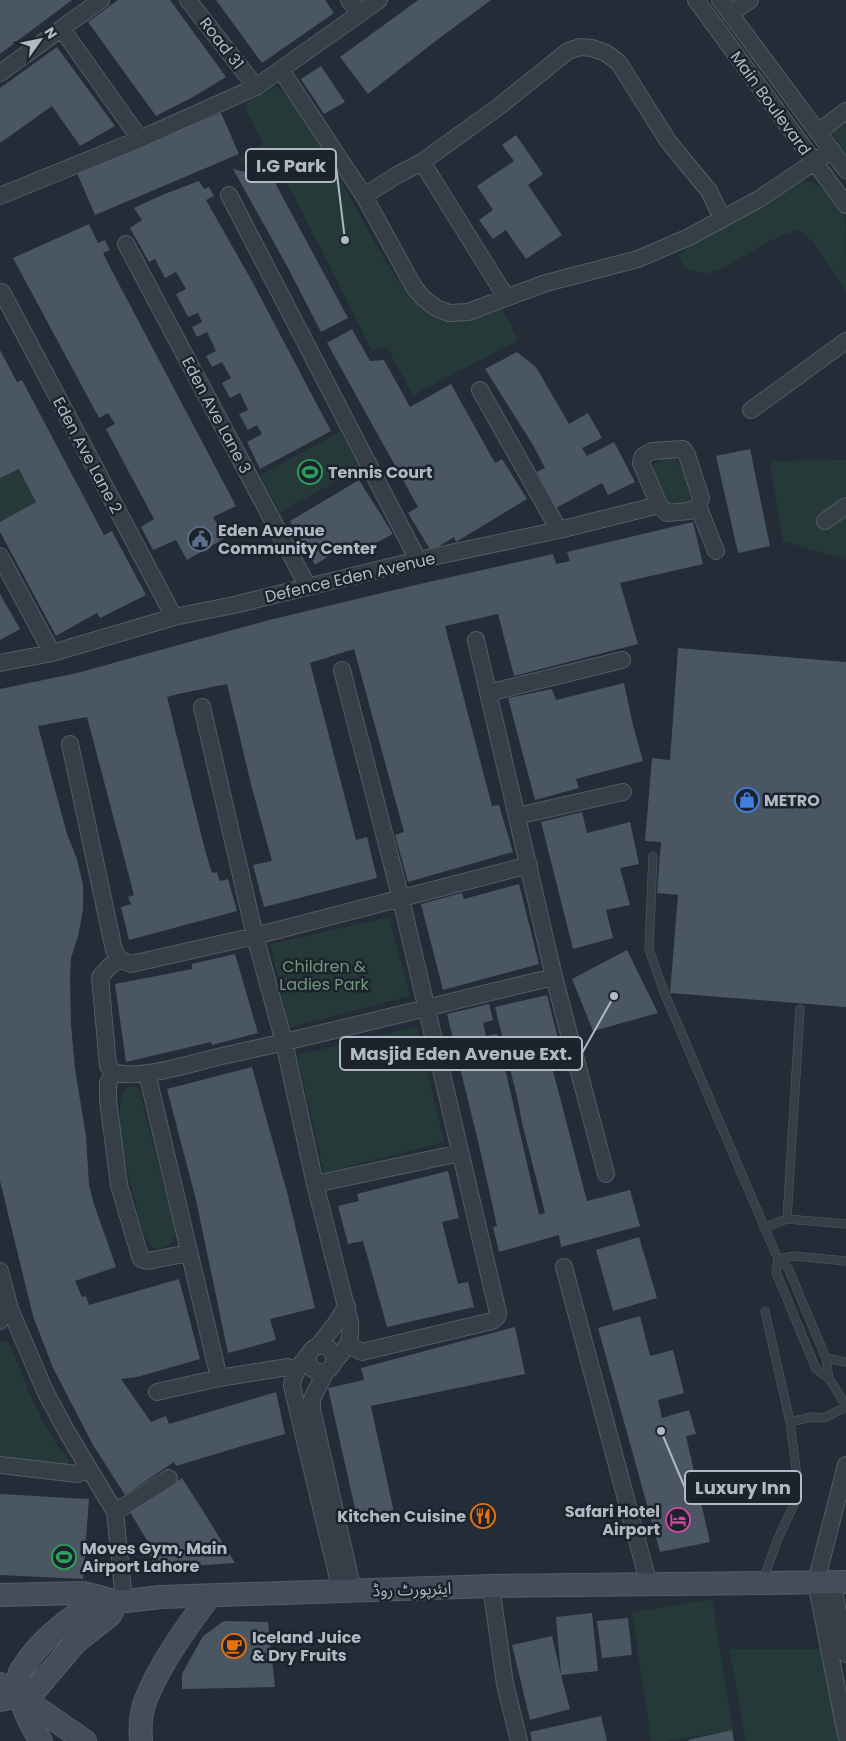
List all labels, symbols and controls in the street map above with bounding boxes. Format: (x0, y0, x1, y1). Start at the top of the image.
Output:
street label: Road 31 (194, 12, 249, 74)
north arrow (15, 15, 65, 65)
text: N (40, 23, 62, 43)
street label: Main Boulevard (725, 46, 816, 160)
callout: I.G Park (246, 149, 336, 182)
text: I.G Park (256, 153, 327, 178)
street label: Eden Ave Lane 3 (176, 353, 257, 478)
street label: Eden Ave Lane 2 (47, 393, 128, 517)
sports icon: Tennis Court (297, 459, 323, 485)
place label: Tennis Court (328, 461, 432, 484)
place label: Eden Avenue Community Center (218, 519, 377, 560)
public building icon: Eden Avenue Community Center (187, 526, 213, 552)
street label: Defence Eden Avenue (263, 547, 438, 608)
shop icon: METRO (734, 787, 760, 813)
place label: METRO (764, 789, 820, 812)
park label: Children & Ladies Park (279, 955, 369, 996)
callout: Masjid Eden Avenue Ext. (340, 1037, 582, 1070)
text: Masjid Eden Avenue Ext. (350, 1041, 572, 1066)
callout: Luxury Inn (685, 1471, 801, 1504)
text: Luxury Inn (695, 1475, 791, 1500)
place label: Safari Hotel Airport (565, 1500, 660, 1541)
restaurant icon: Kitchen Cuisine (470, 1503, 496, 1529)
place label: Kitchen Cuisine (337, 1505, 466, 1528)
hotel icon: Safari Hotel Airport (665, 1507, 691, 1533)
place label: Moves Gym, Main Airport Lahore (82, 1537, 227, 1578)
sports icon: Moves Gym, Main Airport Lahore (51, 1544, 77, 1570)
street label: ایئرپورٹ روڈ (372, 1577, 452, 1602)
place label: Iceland Juice & Dry Fruits (252, 1626, 361, 1667)
cafe icon: Iceland Juice & Dry Fruits (221, 1633, 247, 1659)

